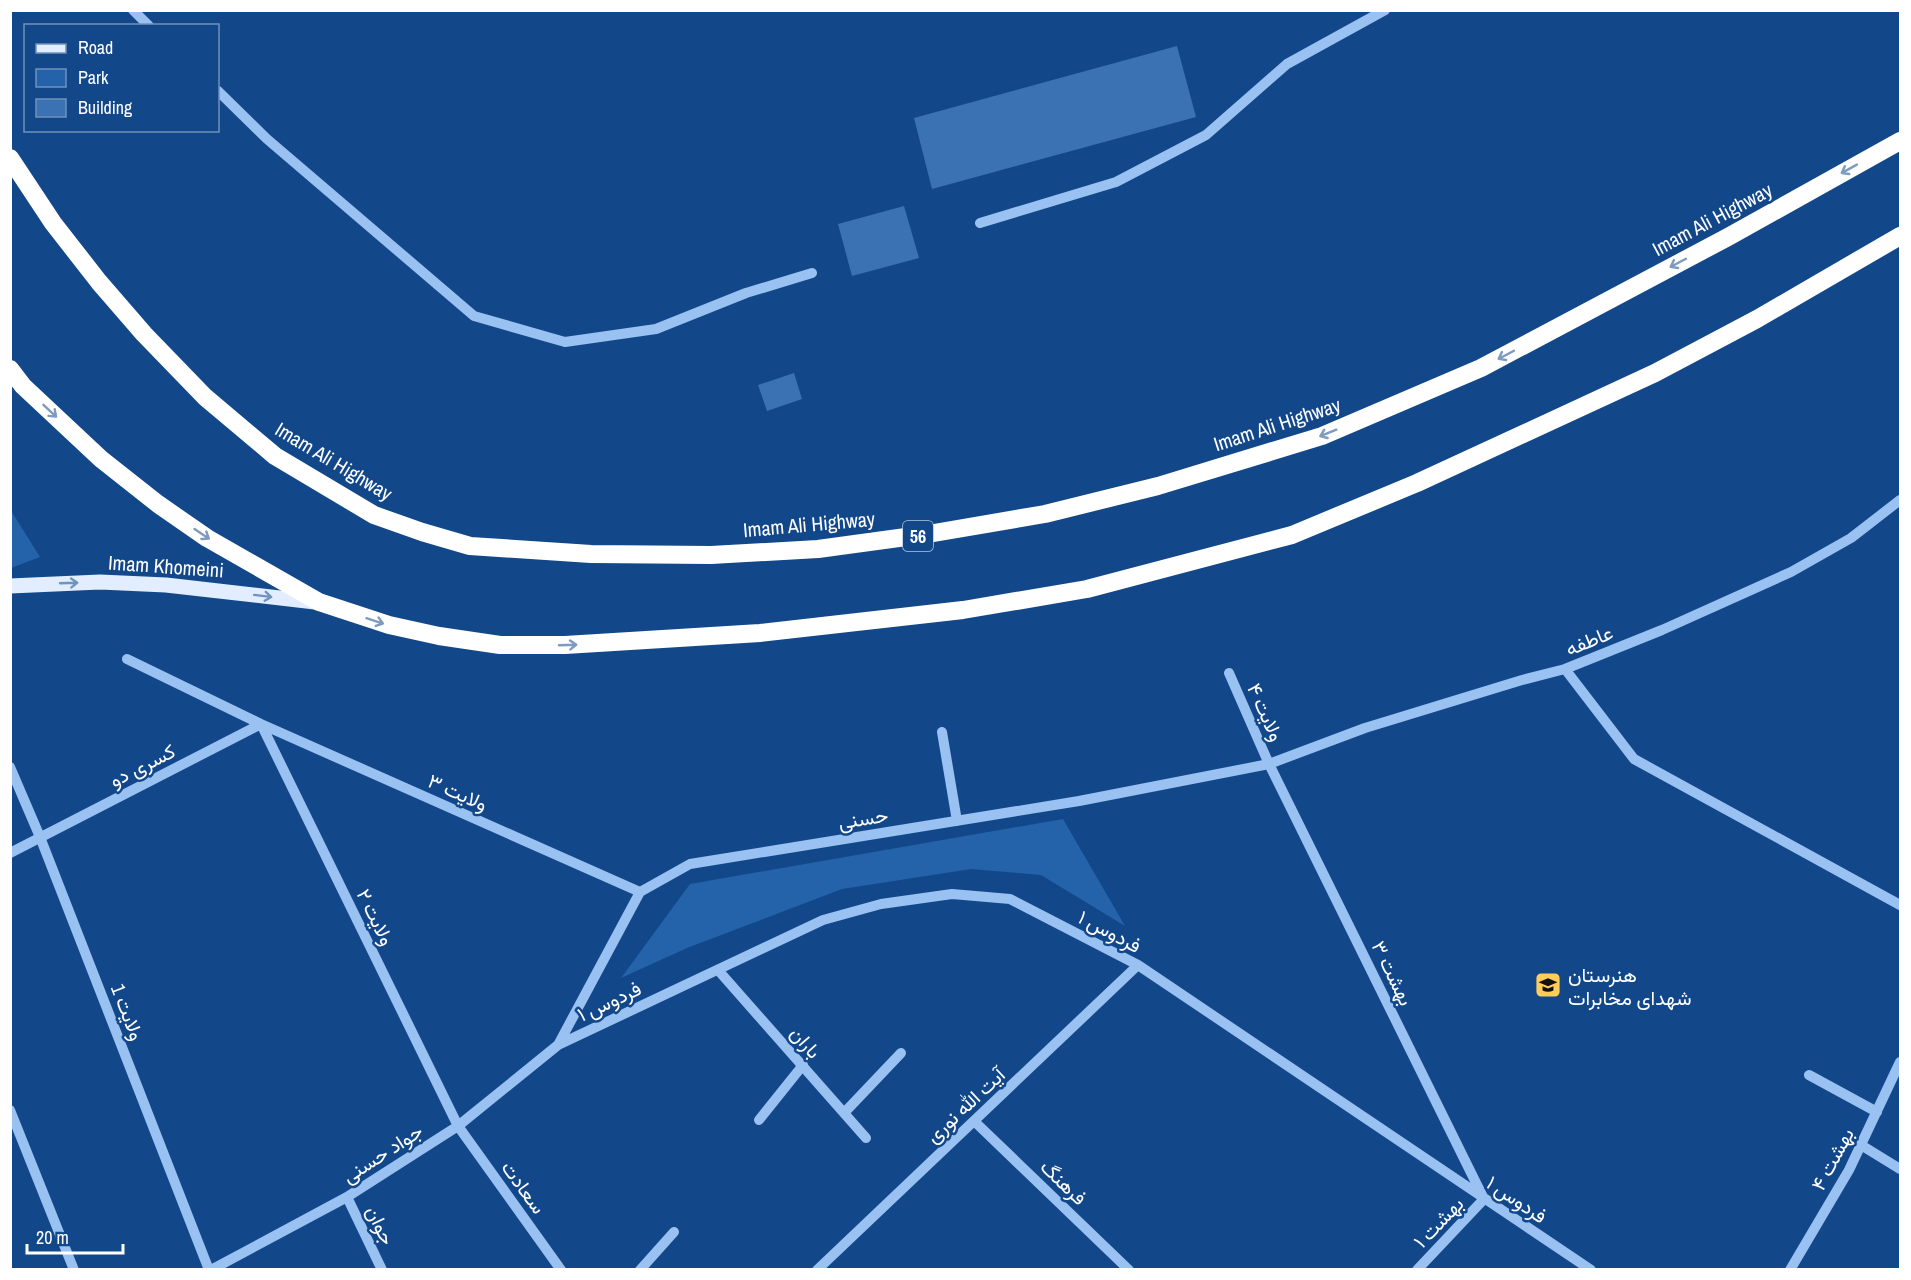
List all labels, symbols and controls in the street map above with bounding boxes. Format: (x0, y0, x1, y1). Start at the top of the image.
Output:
legend (24, 24, 219, 132)
text: Road (78, 35, 113, 60)
text: Park (78, 65, 109, 90)
text: Building (78, 95, 133, 120)
one-way arrow (1841, 164, 1859, 175)
street label: Imam Ali Highway (1647, 176, 1777, 262)
one-way arrow (1670, 258, 1688, 269)
one-way arrow (1498, 350, 1516, 361)
street label: Imam Ali Highway (1210, 390, 1345, 457)
one-way arrow (43, 404, 58, 419)
street label: Imam Ali Highway (270, 415, 398, 507)
one-way arrow (1319, 428, 1338, 439)
street label: Imam Ali Highway (742, 505, 877, 543)
road number: 56 (903, 521, 933, 551)
one-way arrow (193, 528, 209, 540)
street label: Imam Khomeini (107, 548, 225, 584)
one-way arrow (58, 578, 78, 589)
one-way arrow (253, 591, 273, 602)
one-way arrow (365, 616, 384, 627)
street label: عاطفه (1561, 618, 1617, 662)
one-way arrow (557, 639, 577, 650)
street label: ولایت ۴ (1241, 679, 1291, 745)
street label: کسری دو (104, 737, 180, 793)
street label: ولایت ۳ (424, 767, 492, 817)
street label: حسنی (836, 801, 890, 835)
street label: ولایت ۲ (351, 884, 401, 950)
street label: فردوس ۱ (1074, 903, 1146, 959)
street label: بهشت ۳ (1366, 936, 1420, 1010)
place label: هنرستان شهدای مخابرات (1568, 961, 1692, 1011)
school or university icon: هنرستان شهدای مخابرات (1533, 970, 1563, 1000)
street label: فردوس ۱ (573, 974, 645, 1028)
street label: ولایت 1 (105, 980, 151, 1044)
street label: باران (784, 1020, 828, 1064)
street label: آیت الله نوری (919, 1060, 1012, 1149)
street label: جواد حسنی (336, 1117, 428, 1189)
street label: بهشت ۴ (1804, 1123, 1860, 1195)
street label: فرهنگ (1035, 1153, 1093, 1211)
street label: سعادت (496, 1155, 552, 1219)
street label: فردوس ۱ (1481, 1169, 1553, 1229)
street label: بهشت ۱ (1407, 1190, 1469, 1254)
street label: جوان (360, 1201, 402, 1249)
scale bar (27, 1217, 123, 1255)
text: 20 m (36, 1225, 69, 1250)

